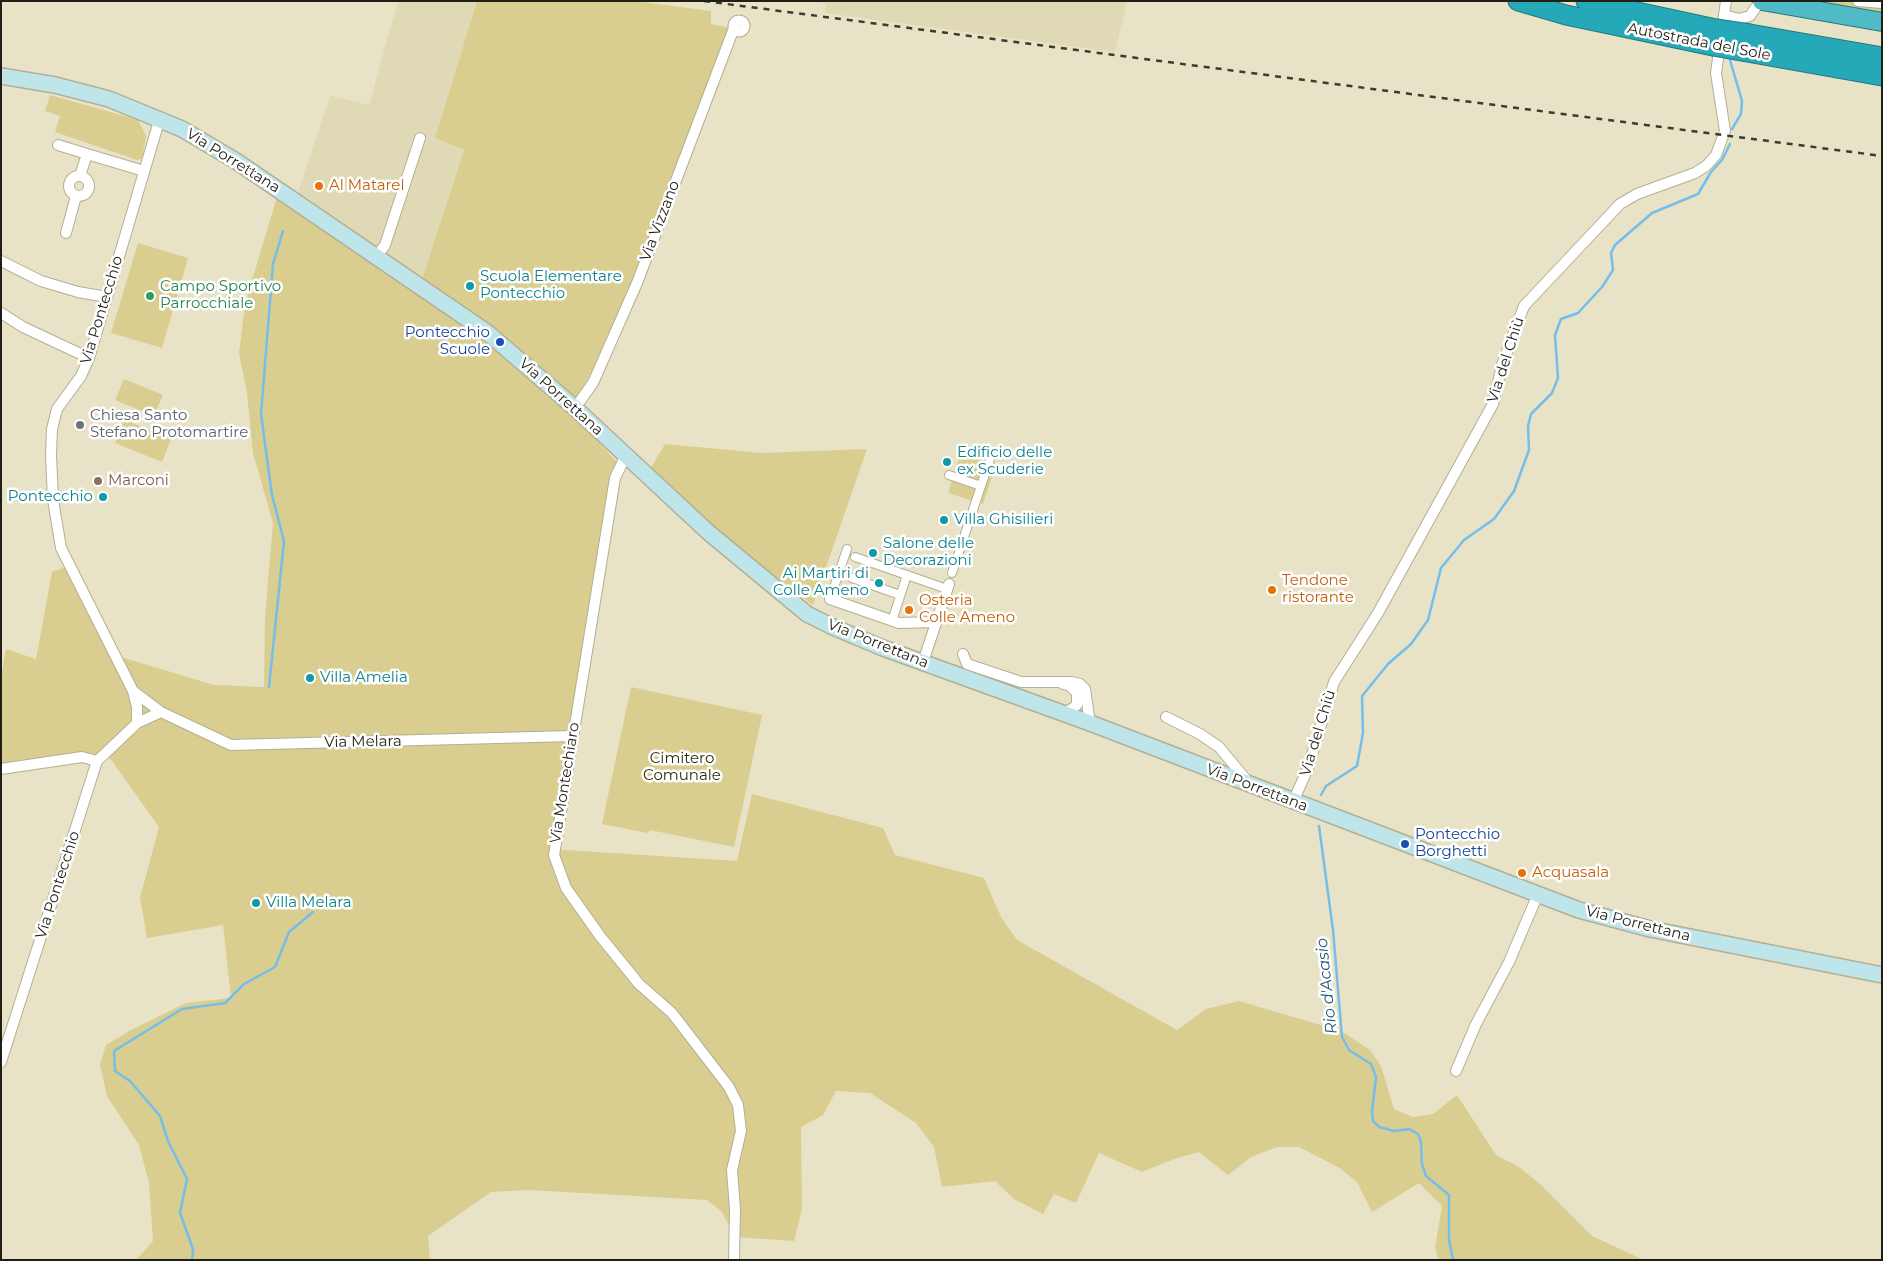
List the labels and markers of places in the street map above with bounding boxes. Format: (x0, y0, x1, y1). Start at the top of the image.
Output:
place label: Al Matarel (329, 177, 404, 195)
marker: Al Matarel (313, 180, 325, 192)
place label: Scuola Elementare Pontecchio (480, 268, 622, 303)
place label: Campo Sportivo Parrocchiale (160, 278, 281, 313)
marker: Scuola Elementare Pontecchio (464, 280, 476, 292)
marker: Campo Sportivo Parrocchiale (144, 290, 156, 302)
place label: Pontecchio Scuole (405, 324, 490, 359)
marker: Pontecchio Scuole (494, 336, 506, 348)
place label: Chiesa Santo Stefano Protomartire (90, 407, 248, 442)
marker: Chiesa Santo Stefano Protomartire (74, 419, 86, 431)
place label: Edificio delle ex Scuderie (957, 444, 1052, 479)
marker: Edificio delle ex Scuderie (941, 456, 953, 468)
place label: Marconi (108, 472, 169, 490)
marker: Marconi (92, 475, 104, 487)
place label: Pontecchio (8, 488, 93, 506)
marker: Pontecchio (97, 491, 109, 503)
place label: Villa Ghisilieri (954, 511, 1053, 529)
marker: Villa Ghisilieri (938, 514, 950, 526)
place label: Salone delle Decorazioni (883, 535, 974, 570)
marker: Salone delle Decorazioni (867, 547, 879, 559)
place label: Ai Martiri di Colle Ameno (773, 565, 869, 600)
place label: Tendone ristorante (1282, 572, 1354, 607)
marker: Ai Martiri di Colle Ameno (873, 577, 885, 589)
marker: Tendone ristorante (1266, 584, 1278, 596)
place label: Osteria Colle Ameno (919, 592, 1015, 627)
marker: Osteria Colle Ameno (903, 604, 915, 616)
place label: Villa Amelia (320, 669, 408, 687)
marker: Villa Amelia (304, 672, 316, 684)
place label: Pontecchio Borghetti (1415, 826, 1500, 861)
marker: Pontecchio Borghetti (1399, 838, 1411, 850)
place label: Acquasala (1532, 864, 1609, 882)
marker: Acquasala (1516, 867, 1528, 879)
place label: Villa Melara (266, 894, 352, 912)
marker: Villa Melara (250, 897, 262, 909)

